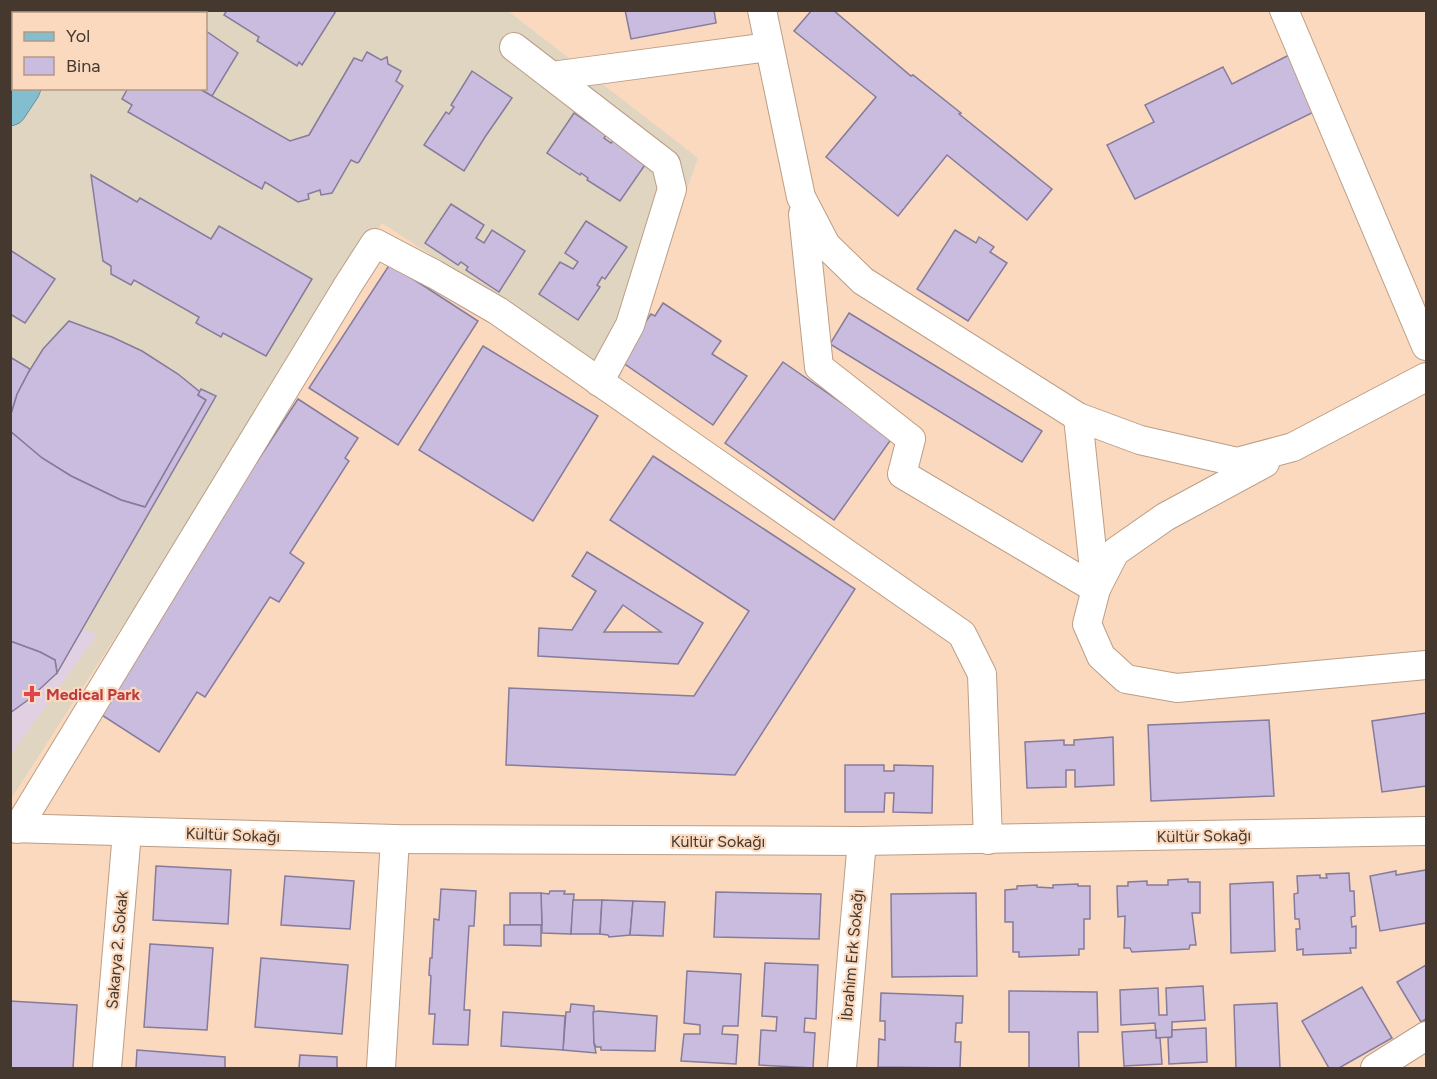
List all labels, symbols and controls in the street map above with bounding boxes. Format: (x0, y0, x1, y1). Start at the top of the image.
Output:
legend (12, 12, 207, 90)
text: Yol (66, 25, 90, 47)
text: Bina (66, 55, 100, 77)
marker: Medical Park (23, 685, 41, 703)
place label: Medical Park (46, 685, 140, 704)
street label: Kültür Sokağı (185, 824, 281, 846)
street label: Kültür Sokağı (1157, 826, 1251, 846)
street label: Kültür Sokağı (671, 832, 765, 851)
street label: İbrahim Erk Sokağı (837, 888, 867, 1022)
street label: Sakarya 2. Sokak (102, 890, 132, 1010)

